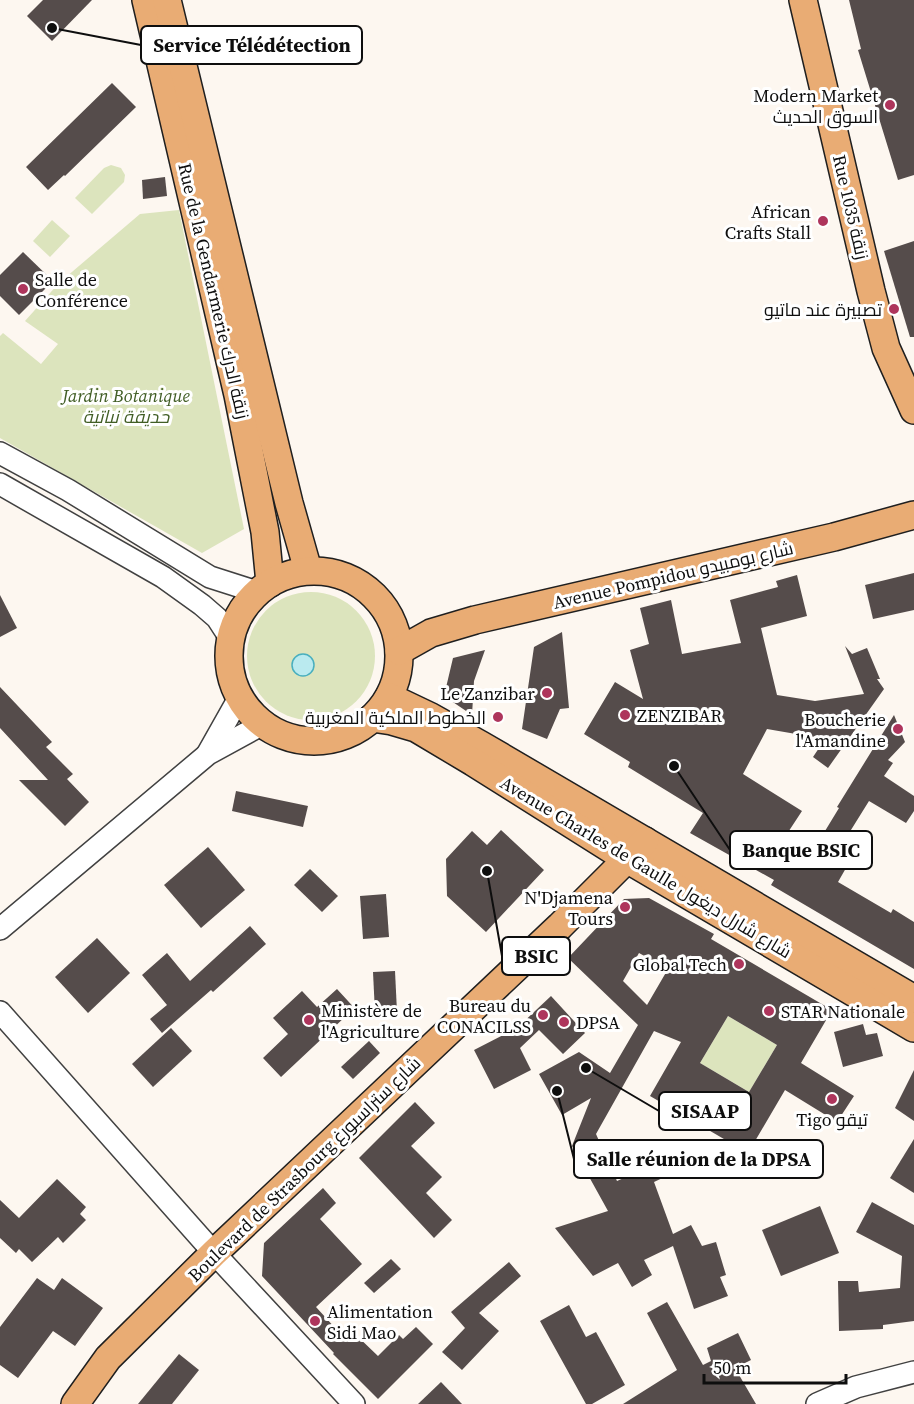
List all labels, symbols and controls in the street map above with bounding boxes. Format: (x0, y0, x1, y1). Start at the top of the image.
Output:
callout: Service Télédétection (141, 26, 362, 64)
text: Service Télédétection (153, 31, 351, 59)
place label: Modern Market السوق الحديث (753, 83, 878, 129)
marker: Modern Market السوق الحديث (883, 98, 897, 112)
street label: Rue 1035 زنقة (827, 152, 875, 262)
street label: Rue de la Gendarmerie زنقة الدرك (172, 161, 256, 421)
place label: African Crafts Stall (725, 199, 811, 245)
marker: African Crafts Stall (816, 214, 830, 228)
place label: Salle de Conférence (35, 267, 128, 313)
marker: Salle de Conférence (16, 282, 30, 296)
place label: تصبيرة عند ماتيو (764, 297, 882, 322)
marker: تصبيرة عند ماتيو (887, 302, 901, 316)
park label: Jardin Botanique حديقة نباتية (59, 383, 191, 429)
street label: Avenue Pompidou شارع بومبيدو (550, 535, 796, 615)
place label: Le Zanzibar (440, 681, 535, 706)
marker: Le Zanzibar (540, 686, 554, 700)
place label: ZENZIBAR (637, 703, 722, 728)
place label: الخطوط الملكية المغربية (305, 705, 486, 730)
place label: Boucherie l'Amandine (795, 707, 886, 753)
marker: ZENZIBAR (618, 708, 632, 722)
marker: الخطوط الملكية المغربية (491, 710, 505, 724)
marker: Boucherie l'Amandine (891, 722, 905, 736)
street label: Avenue Charles de Gaulle شارع شارل ديغول (496, 770, 796, 964)
callout: Banque BSIC (730, 831, 872, 869)
text: Banque BSIC (742, 836, 860, 864)
place label: N'Djamena Tours (524, 885, 614, 931)
marker: N'Djamena Tours (618, 900, 632, 914)
callout: BSIC (502, 937, 570, 975)
text: BSIC (514, 942, 558, 970)
place label: Global Tech (633, 952, 727, 977)
marker: Global Tech (732, 957, 746, 971)
place label: Bureau du CONACILSS (437, 993, 531, 1039)
place label: Ministère de l'Agriculture (321, 998, 422, 1044)
place label: STAR Nationale (781, 999, 905, 1024)
marker: STAR Nationale (762, 1004, 776, 1018)
marker: Bureau du CONACILSS (536, 1008, 550, 1022)
place label: DPSA (576, 1010, 620, 1035)
marker: Ministère de l'Agriculture (302, 1013, 316, 1027)
marker: DPSA (557, 1015, 571, 1029)
street label: Boulevard de Strasbourg شارع ستراسبورغ (182, 1051, 426, 1287)
callout: SISAAP (659, 1092, 751, 1130)
marker: Tigo تيقو (825, 1092, 839, 1106)
text: SISAAP (671, 1097, 739, 1125)
place label: Tigo تيقو (796, 1107, 868, 1132)
callout: Salle réunion de la DPSA (574, 1140, 823, 1178)
text: Salle réunion de la DPSA (587, 1145, 812, 1173)
place label: Alimentation Sidi Mao (327, 1299, 433, 1345)
marker: Alimentation Sidi Mao (308, 1314, 322, 1328)
scale bar (704, 1347, 846, 1385)
text: 50 m (713, 1355, 751, 1380)

